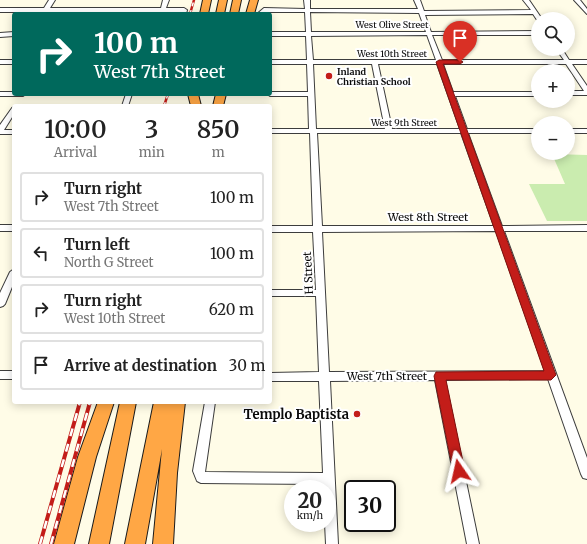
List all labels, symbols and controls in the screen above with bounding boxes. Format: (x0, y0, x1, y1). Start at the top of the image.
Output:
map controls (531, 12, 575, 160)
button: search (531, 12, 575, 56)
street label: West Olive Street (355, 19, 429, 30)
pin (443, 21, 477, 62)
text: 100 m (94, 25, 178, 61)
icon: arrive (449, 27, 471, 49)
icon: right (28, 28, 80, 80)
street label: West 10th Street (356, 48, 428, 59)
text: West 7th Street (94, 60, 225, 83)
button: + (531, 64, 575, 108)
place label: Inland Christian School (337, 66, 411, 87)
marker: Inland Christian School (324, 71, 334, 81)
text: 10:00 (44, 114, 107, 145)
text: 3 (145, 114, 159, 145)
text: 850 (197, 114, 240, 145)
button: − (531, 116, 575, 160)
street label: West 9th Street (370, 117, 438, 128)
text: Arrival (54, 144, 97, 161)
text: min (139, 144, 165, 161)
text: m (212, 144, 225, 161)
text: Turn right (64, 179, 142, 198)
icon: right (30, 186, 52, 208)
text: 100 m (210, 188, 254, 207)
text: West 7th Street (64, 198, 159, 215)
street label: West 8th Street (387, 210, 469, 224)
text: Turn left (64, 235, 130, 254)
icon: left (30, 242, 52, 264)
text: 100 m (210, 244, 254, 263)
street label: H Street (300, 250, 316, 295)
text: North G Street (64, 254, 154, 271)
text: Turn right (64, 291, 142, 310)
icon: right (30, 298, 52, 320)
text: 620 m (209, 300, 254, 319)
text: West 10th Street (64, 310, 165, 327)
icon: arrive (30, 354, 52, 376)
text: Arrive at destination (64, 356, 217, 375)
text: 30 m (229, 356, 265, 375)
street label: West 7th Street (346, 369, 428, 383)
place label: Templo Baptista (244, 406, 349, 423)
marker: Templo Baptista (352, 409, 362, 419)
position arrow (438, 450, 480, 492)
speed limit sign: 30 (344, 480, 396, 532)
text: 20 (298, 488, 322, 513)
text: km/h (297, 509, 323, 522)

